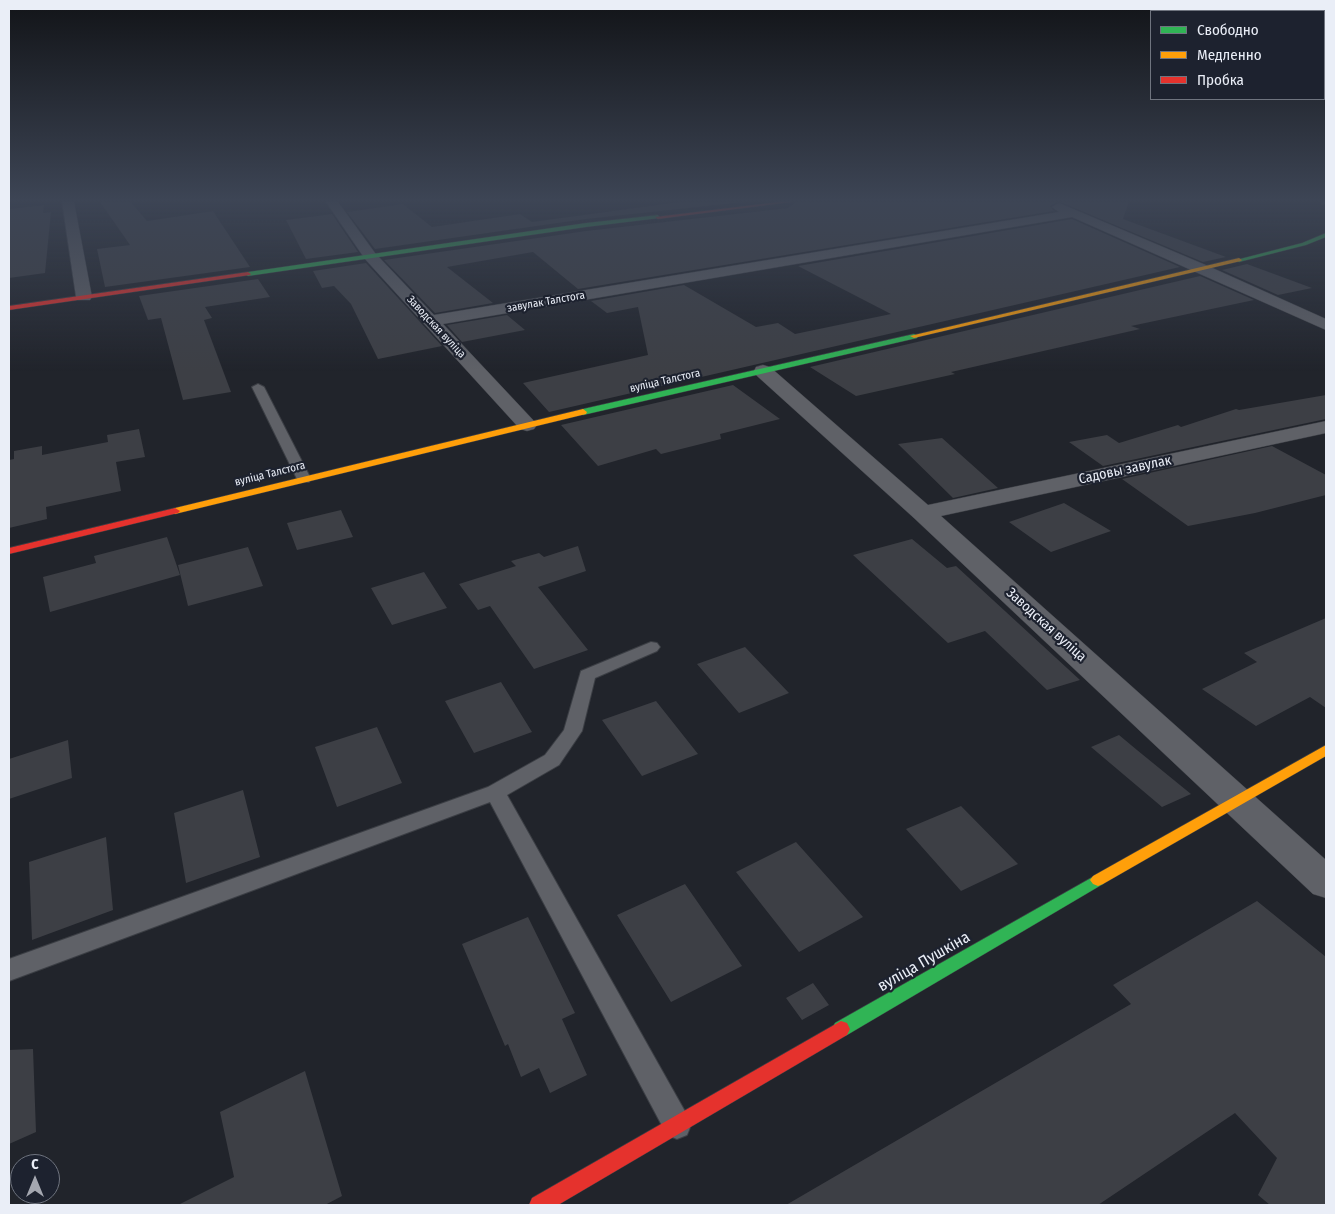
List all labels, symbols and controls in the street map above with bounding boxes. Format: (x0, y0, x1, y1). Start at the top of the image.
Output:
legend (1150, 10, 1325, 100)
text: Свободно (1197, 21, 1259, 39)
text: Медленно (1197, 46, 1262, 64)
text: Пробка (1197, 71, 1244, 89)
street label: завулак Талстога (506, 289, 586, 315)
street label: Заводская вуліца (404, 293, 468, 361)
street label: вуліца Талстога (628, 366, 702, 396)
street label: Садовы завулак (1077, 452, 1173, 488)
street label: вуліца Талстога (234, 459, 306, 489)
street label: Заводская вуліца (1002, 585, 1090, 665)
street label: вуліца Пушкіна (874, 928, 974, 996)
north arrow (10, 1154, 60, 1204)
text: С (31, 1156, 39, 1173)

